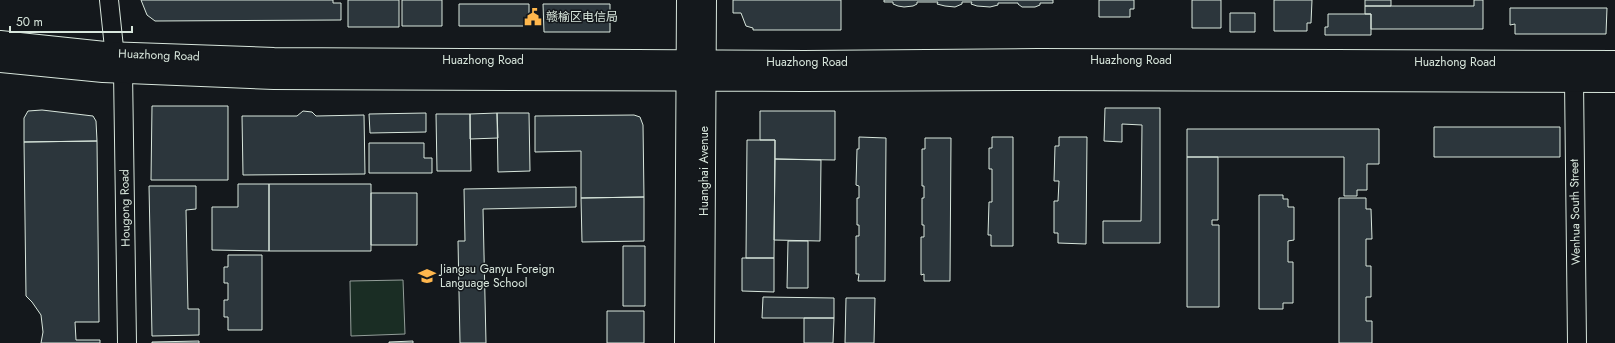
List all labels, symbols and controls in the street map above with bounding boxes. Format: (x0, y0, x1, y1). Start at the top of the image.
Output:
public building icon: 赣榆区电信局 (523, 7, 543, 27)
scale bar (10, 8, 132, 34)
place label: 赣榆区电信局 (546, 8, 618, 26)
text: 50 m (16, 13, 43, 31)
street label: Huazhong Road (118, 45, 200, 65)
street label: Huazhong Road (442, 51, 524, 69)
street label: Huazhong Road (1090, 51, 1172, 69)
street label: Huazhong Road (766, 53, 848, 71)
street label: Huazhong Road (1414, 53, 1496, 71)
street label: Huanghai Avenue (695, 126, 713, 216)
street label: Wenhua South Street (1565, 159, 1585, 265)
street label: Hougong Road (115, 169, 135, 247)
place label: Jiangsu Ganyu Foreign Language School (438, 260, 555, 292)
school or university icon: Jiangsu Ganyu Foreign Language School (417, 266, 437, 286)

